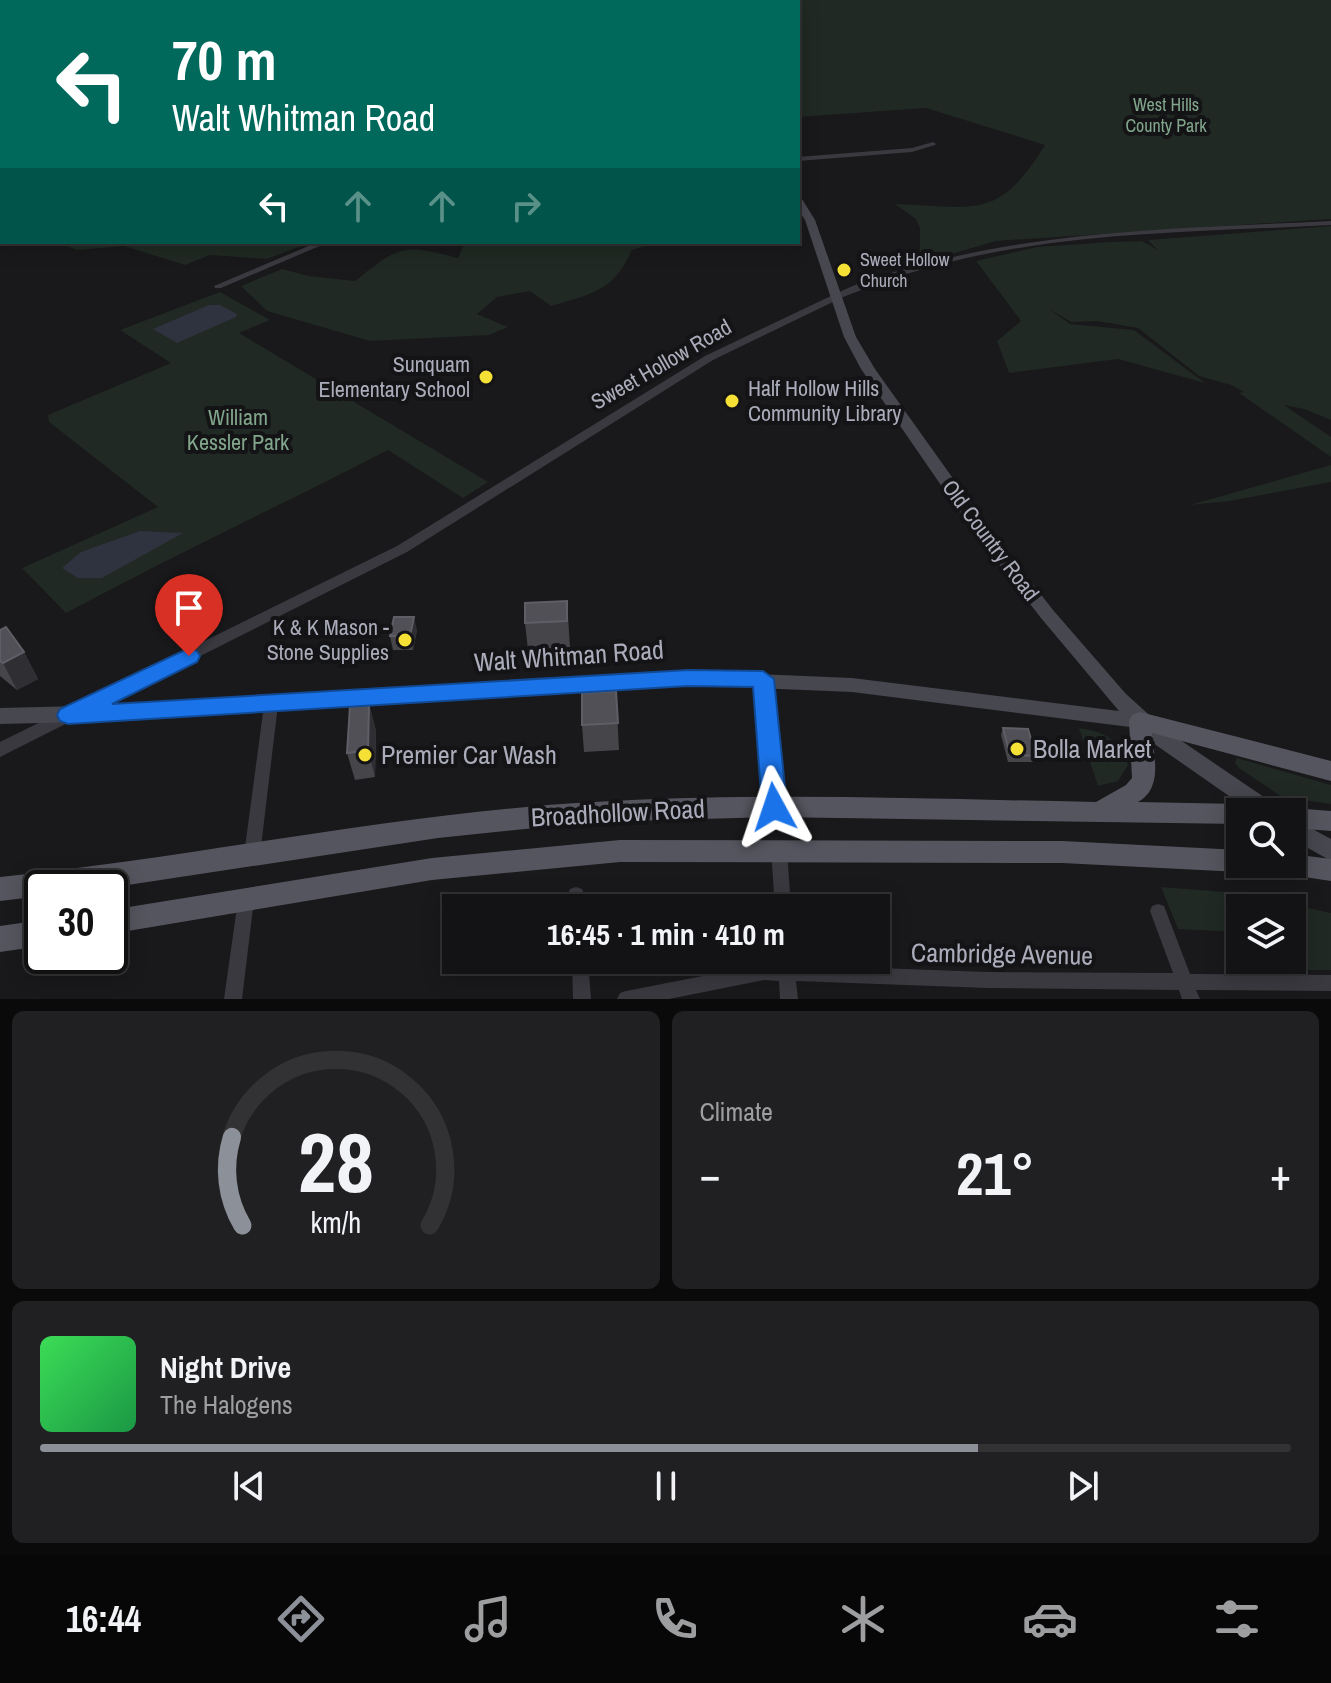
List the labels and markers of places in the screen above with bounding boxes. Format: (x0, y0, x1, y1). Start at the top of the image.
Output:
place label: Sweet Hollow Church (860, 247, 950, 293)
marker: Sweet Hollow Church (835, 261, 853, 279)
place label: Sunquam Elementary School (319, 349, 470, 404)
marker: Sunquam Elementary School (477, 368, 495, 386)
place label: Half Hollow Hills Community Library (748, 373, 901, 428)
marker: Half Hollow Hills Community Library (723, 392, 741, 410)
pin (155, 574, 223, 656)
place label: K & K Mason - Stone Supplies (267, 612, 389, 667)
marker: K & K Mason - Stone Supplies (396, 631, 414, 649)
place label: Bolla Market (1033, 731, 1152, 766)
place label: Premier Car Wash (381, 737, 557, 772)
marker: Bolla Market (1008, 740, 1026, 758)
marker: Premier Car Wash (356, 746, 374, 764)

